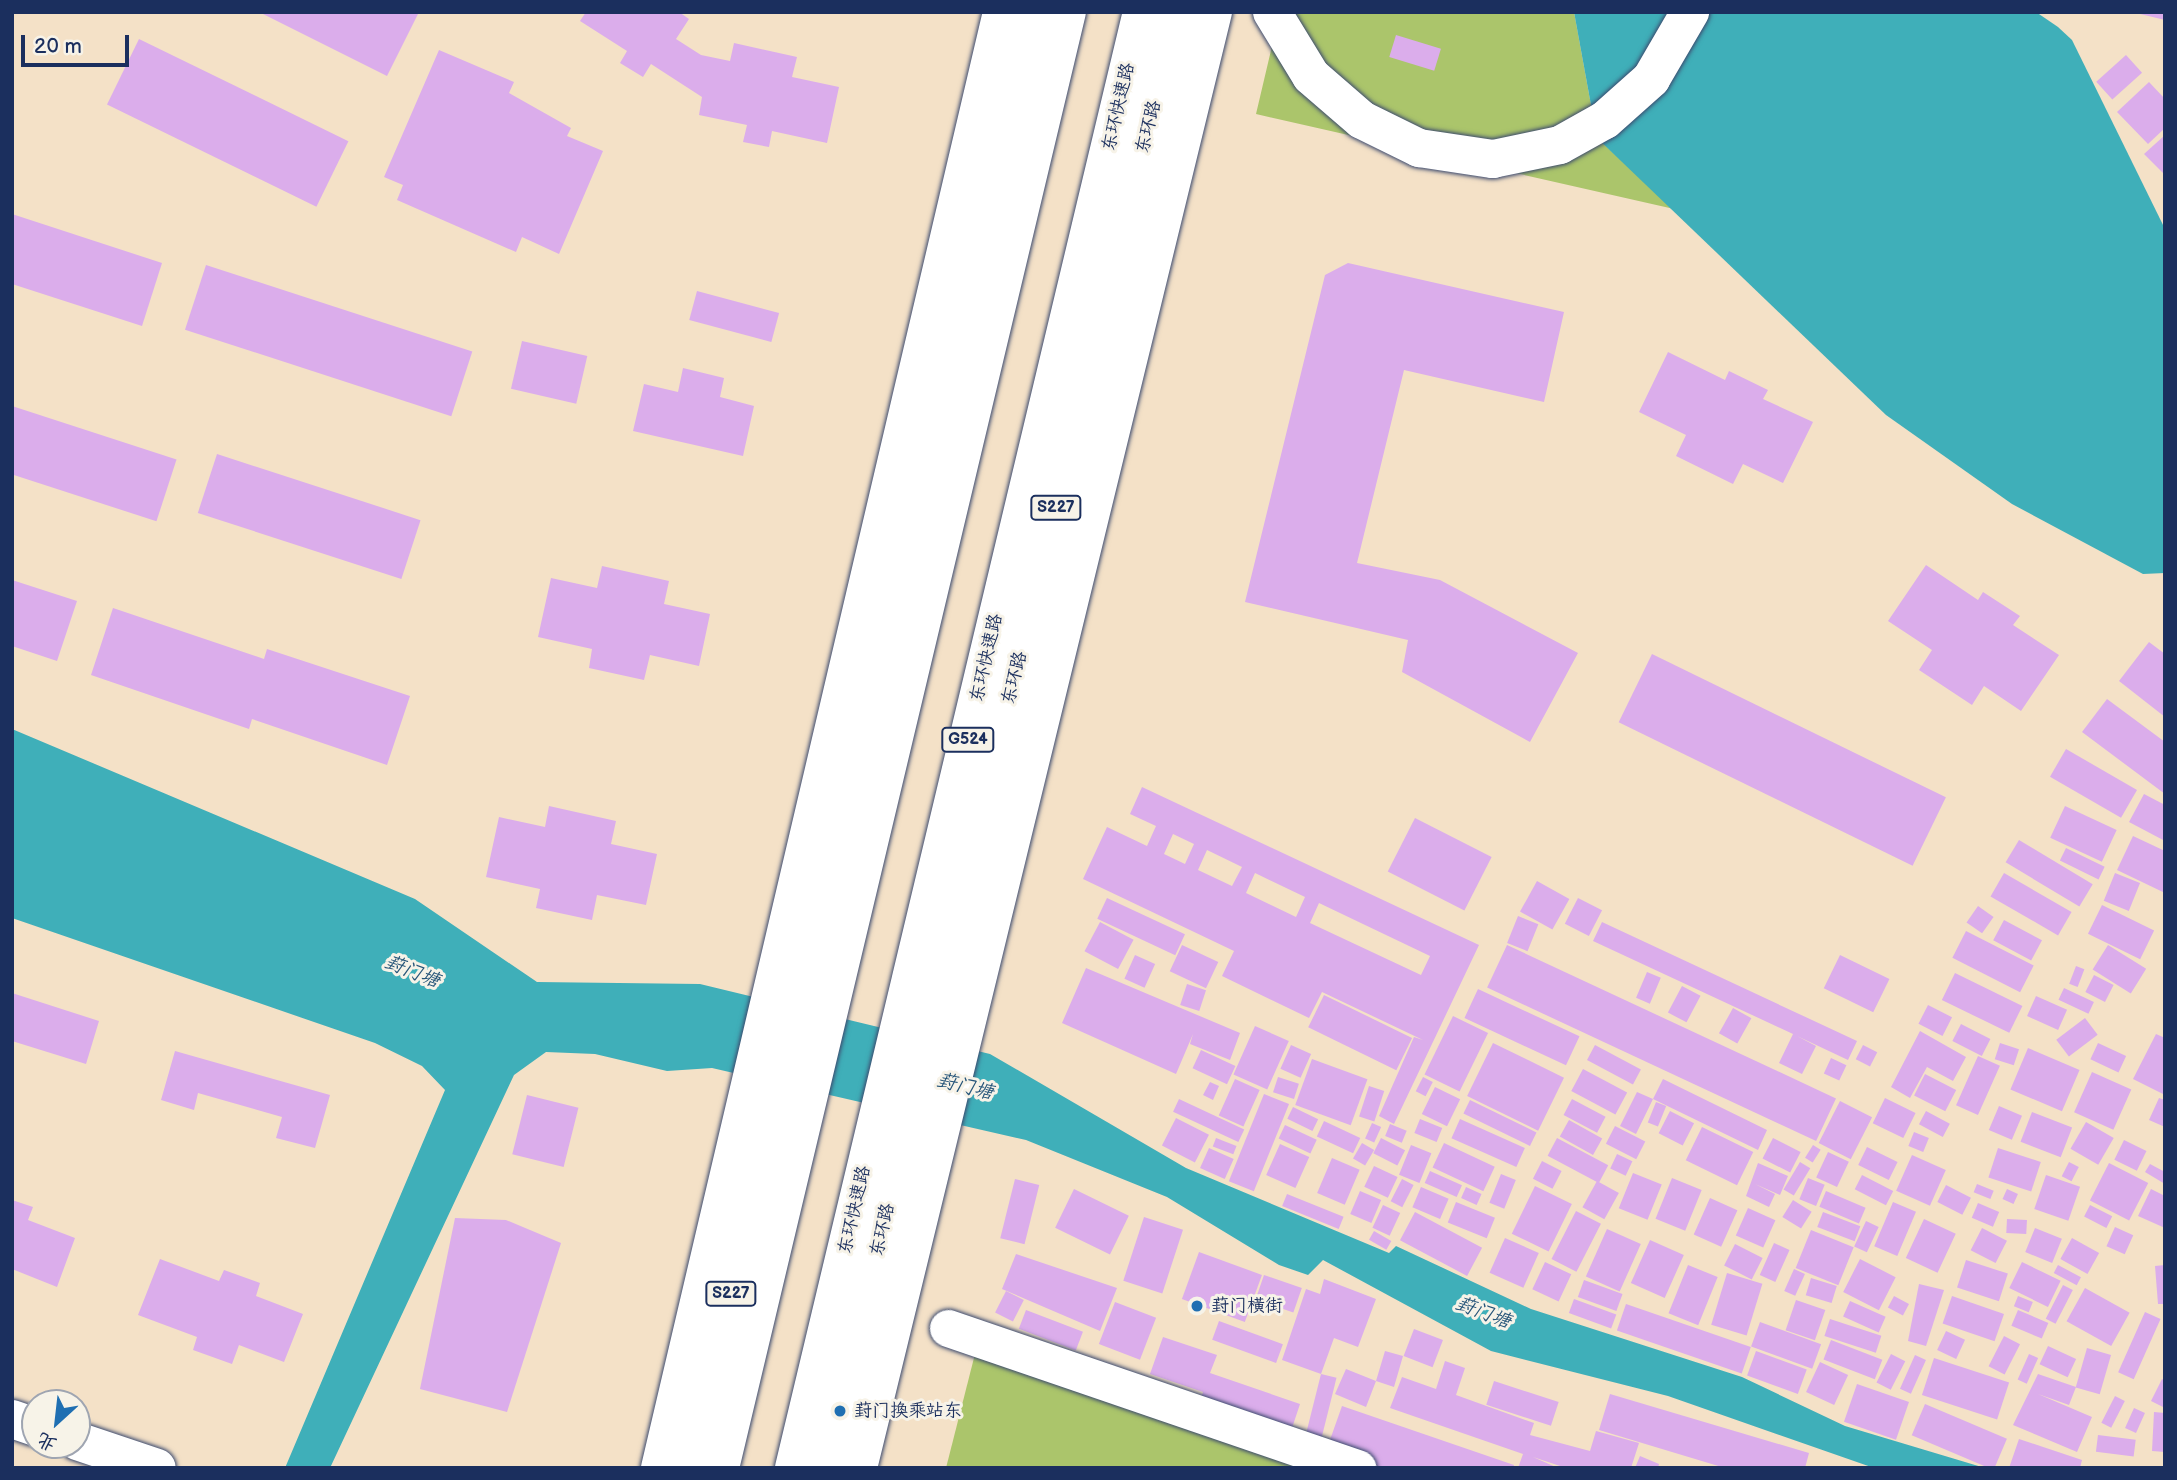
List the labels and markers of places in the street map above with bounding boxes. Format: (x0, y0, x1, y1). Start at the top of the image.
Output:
place label: 葑门横街 (1211, 1295, 1283, 1317)
marker: 葑门横街 (1189, 1298, 1205, 1314)
place label: 葑门换乘站东 (854, 1400, 962, 1422)
marker: 葑门换乘站东 (832, 1403, 848, 1419)

